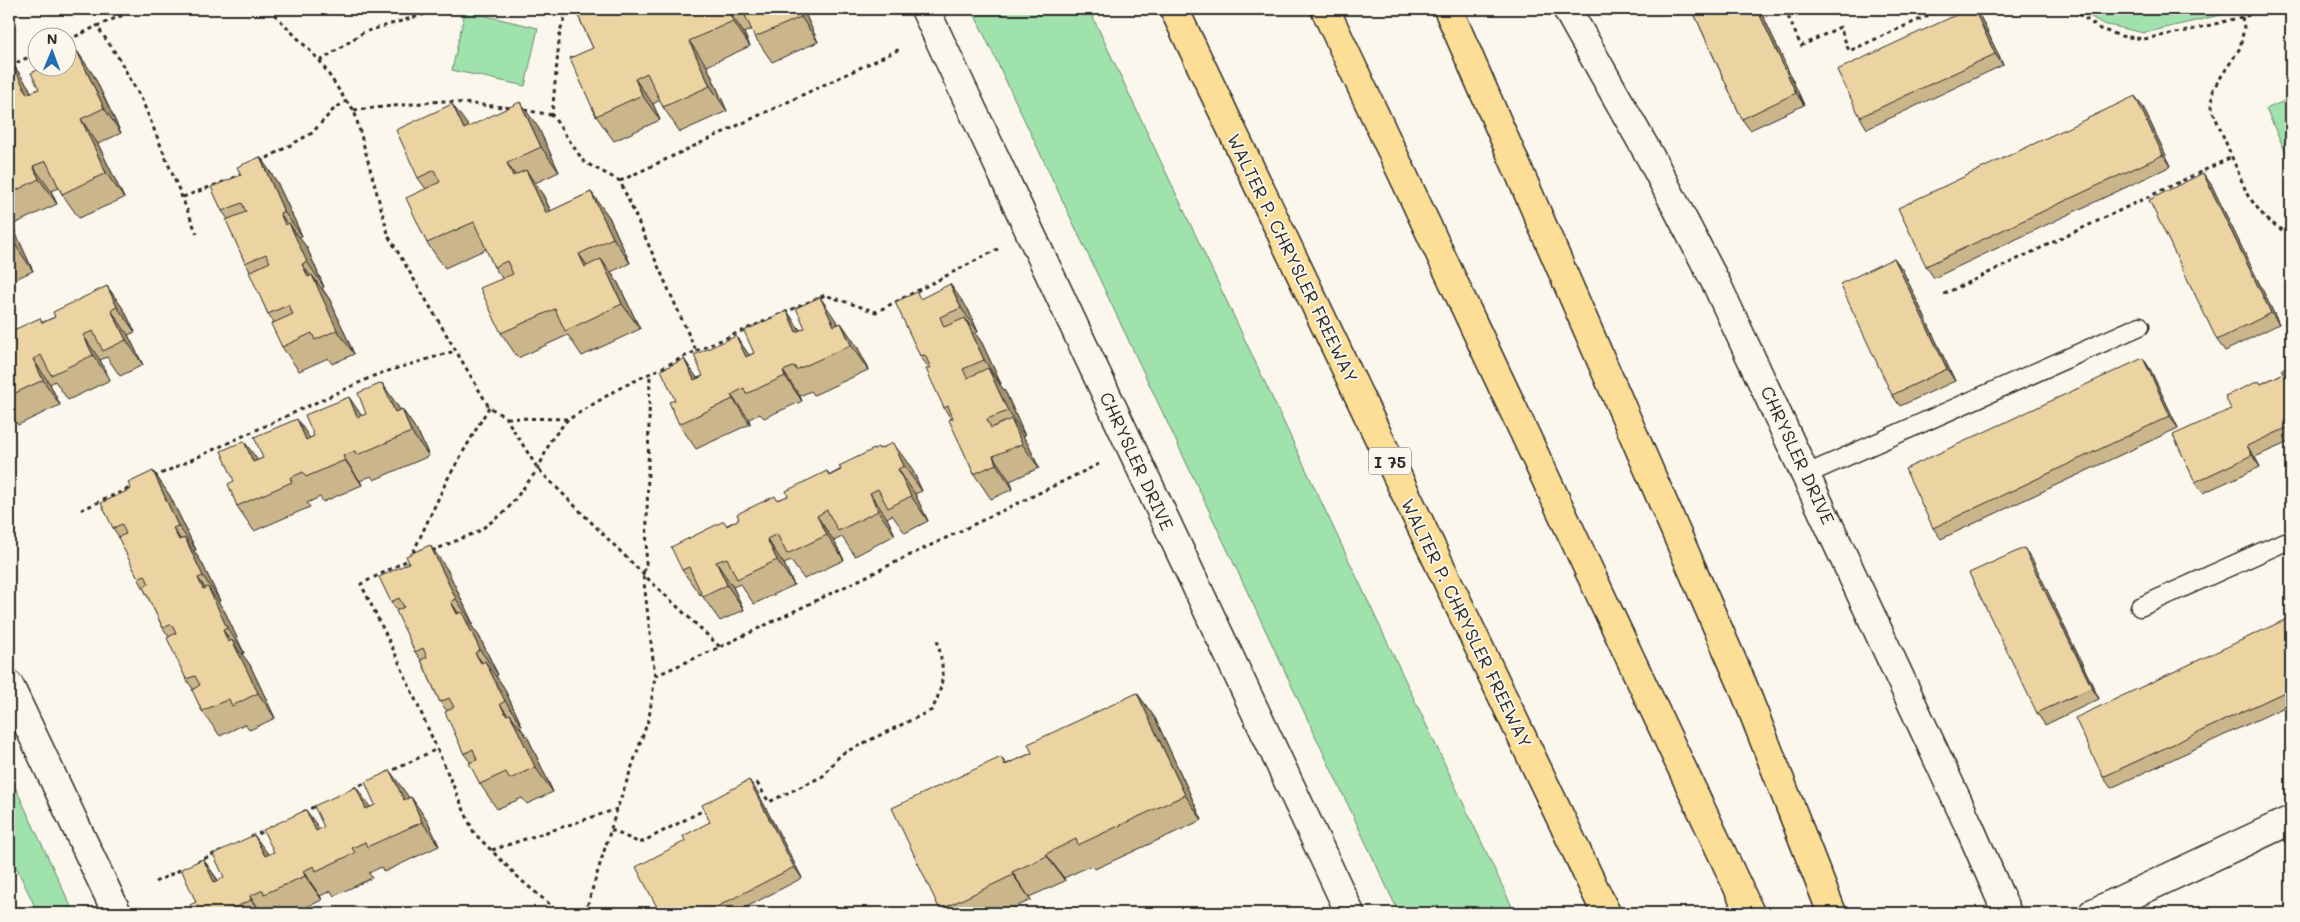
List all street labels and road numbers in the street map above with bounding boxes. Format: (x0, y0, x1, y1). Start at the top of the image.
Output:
street label: WALTER P. CHRYSLER FREEWAY (1222, 130, 1364, 386)
street label: CHRYSLER DRIVE (1755, 382, 1841, 528)
street label: CHRYSLER DRIVE (1094, 388, 1180, 534)
road number: I 75 (1369, 448, 1411, 474)
street label: WALTER P. CHRYSLER FREEWAY (1396, 495, 1538, 751)

